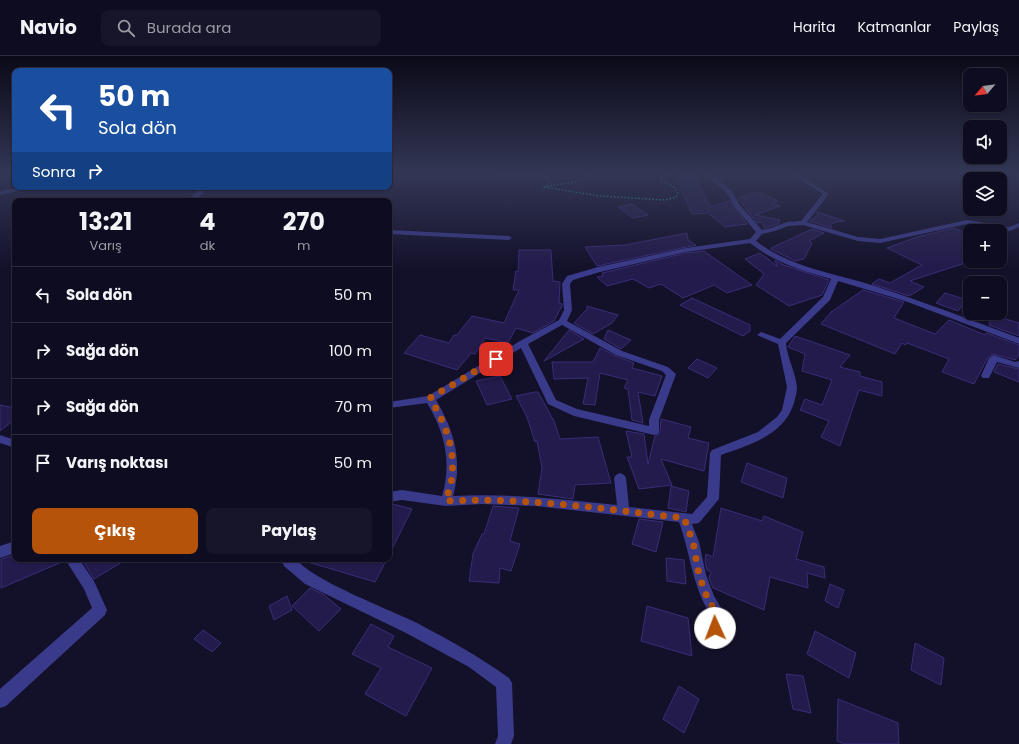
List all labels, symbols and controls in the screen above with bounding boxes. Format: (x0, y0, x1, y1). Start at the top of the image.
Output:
search box (101, 10, 381, 46)
text: Navio (20, 14, 77, 41)
icon: search (115, 17, 137, 39)
text: Burada ara (147, 17, 232, 38)
text: Harita (793, 17, 835, 37)
text: Katmanlar (857, 17, 931, 37)
text: Paylaş (953, 17, 999, 37)
north arrow (963, 68, 1007, 112)
map controls (963, 68, 1007, 320)
text: 50 m (98, 77, 170, 116)
icon: left (32, 84, 84, 136)
text: Sola dön (98, 115, 177, 140)
button: sound (963, 120, 1007, 164)
icon: right (84, 160, 106, 182)
text: Sonra (32, 161, 76, 182)
button: layers (963, 172, 1007, 216)
text: 13:21 (79, 205, 132, 238)
text: 4 (199, 205, 216, 238)
text: 270 (283, 205, 325, 238)
button: + (963, 224, 1007, 268)
text: Varış (89, 236, 122, 255)
text: dk (200, 236, 215, 255)
text: m (297, 236, 310, 255)
button: − (963, 276, 1007, 320)
icon: left (32, 284, 54, 306)
text: Sola dön (66, 284, 132, 305)
text: 50 m (334, 284, 372, 305)
icon: right (32, 340, 54, 362)
text: Sağa dön (66, 340, 139, 361)
text: 100 m (329, 340, 372, 361)
pin (479, 342, 513, 376)
icon: arrive (485, 348, 507, 370)
icon: right (32, 396, 54, 418)
text: Sağa dön (66, 396, 139, 417)
text: 70 m (335, 396, 372, 417)
icon: arrive (32, 452, 54, 474)
text: Varış noktası (66, 452, 168, 473)
text: 50 m (334, 452, 372, 473)
button: Çıkış (32, 508, 198, 554)
button: Paylaş (206, 508, 372, 554)
position arrow (694, 607, 736, 649)

